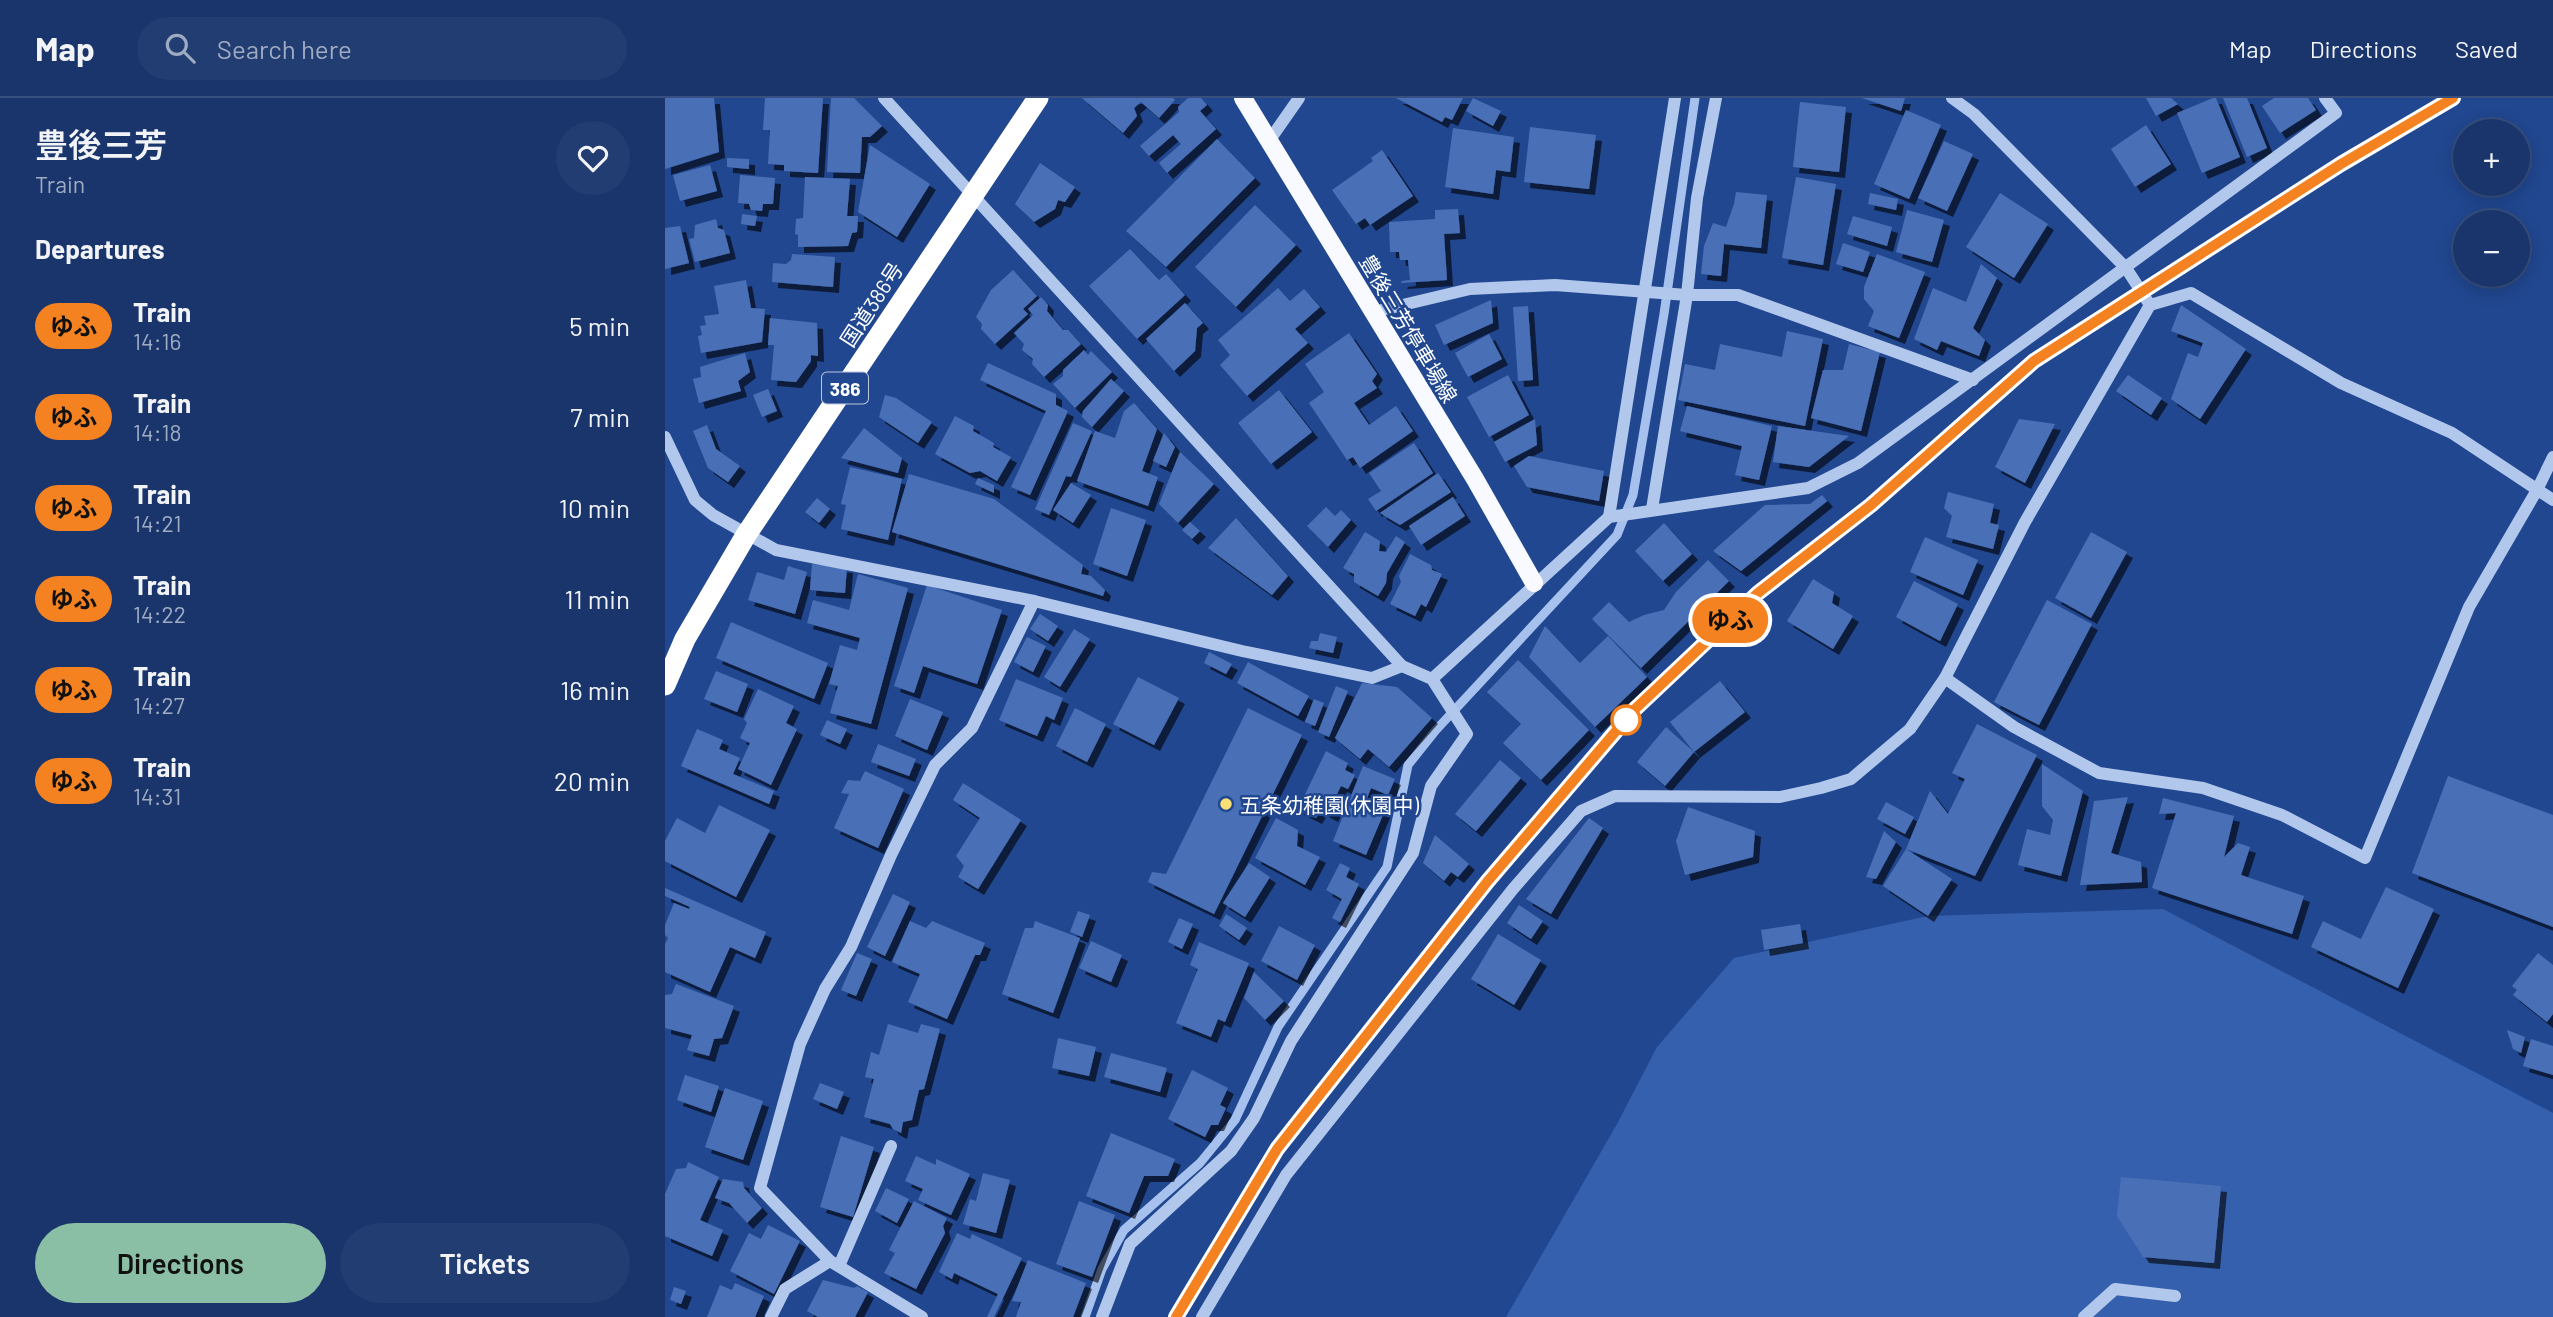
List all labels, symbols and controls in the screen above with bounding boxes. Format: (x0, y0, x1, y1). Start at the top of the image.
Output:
search box (137, 17, 627, 80)
text: Map (35, 28, 95, 68)
icon: search (161, 29, 199, 67)
text: Search here (217, 33, 352, 64)
text: Map (2229, 34, 2272, 63)
text: Directions (2310, 34, 2417, 63)
text: Saved (2455, 34, 2518, 63)
map controls (2453, 119, 2530, 287)
button: + (2453, 119, 2530, 196)
button: heart (556, 121, 630, 195)
text: 豊後三芳 (35, 124, 167, 164)
text: Train (35, 170, 85, 198)
button: − (2453, 210, 2530, 287)
text: Departures (35, 233, 165, 264)
street label: 豊後三芳停車場線 (1355, 250, 1463, 406)
street label: 国道386号 (834, 257, 908, 351)
text: Train (133, 296, 191, 327)
text: 5 min (569, 310, 630, 341)
text: ゆふ (50, 311, 97, 340)
text: 14:16 (133, 327, 181, 355)
road number: 386 (822, 372, 868, 404)
text: Train (133, 387, 191, 418)
text: 7 min (570, 401, 630, 432)
text: ゆふ (50, 402, 97, 431)
text: 14:18 (133, 418, 182, 446)
text: Train (133, 478, 191, 509)
text: 10 min (559, 492, 630, 523)
text: ゆふ (50, 493, 97, 522)
text: 14:21 (133, 509, 182, 537)
text: Train (133, 569, 191, 600)
text: 11 min (564, 583, 630, 614)
text: ゆふ (50, 584, 97, 613)
line badge: ゆふ (1699, 597, 1761, 643)
text: 14:22 (133, 600, 186, 628)
text: ゆふ (1706, 605, 1754, 634)
text: Train (133, 660, 191, 691)
text: 16 min (560, 674, 630, 705)
text: ゆふ (50, 675, 97, 704)
text: 14:27 (133, 691, 185, 719)
unlabelled marker (1611, 705, 1641, 735)
text: Train (133, 751, 191, 782)
text: 20 min (554, 765, 630, 796)
text: ゆふ (50, 766, 97, 795)
text: 14:31 (133, 782, 181, 810)
place label: 五条幼稚園(休園中) (1240, 792, 1419, 817)
marker: 五条幼稚園(休園中) (1218, 796, 1234, 812)
button: Directions (35, 1223, 326, 1303)
button: Tickets (340, 1223, 630, 1303)

